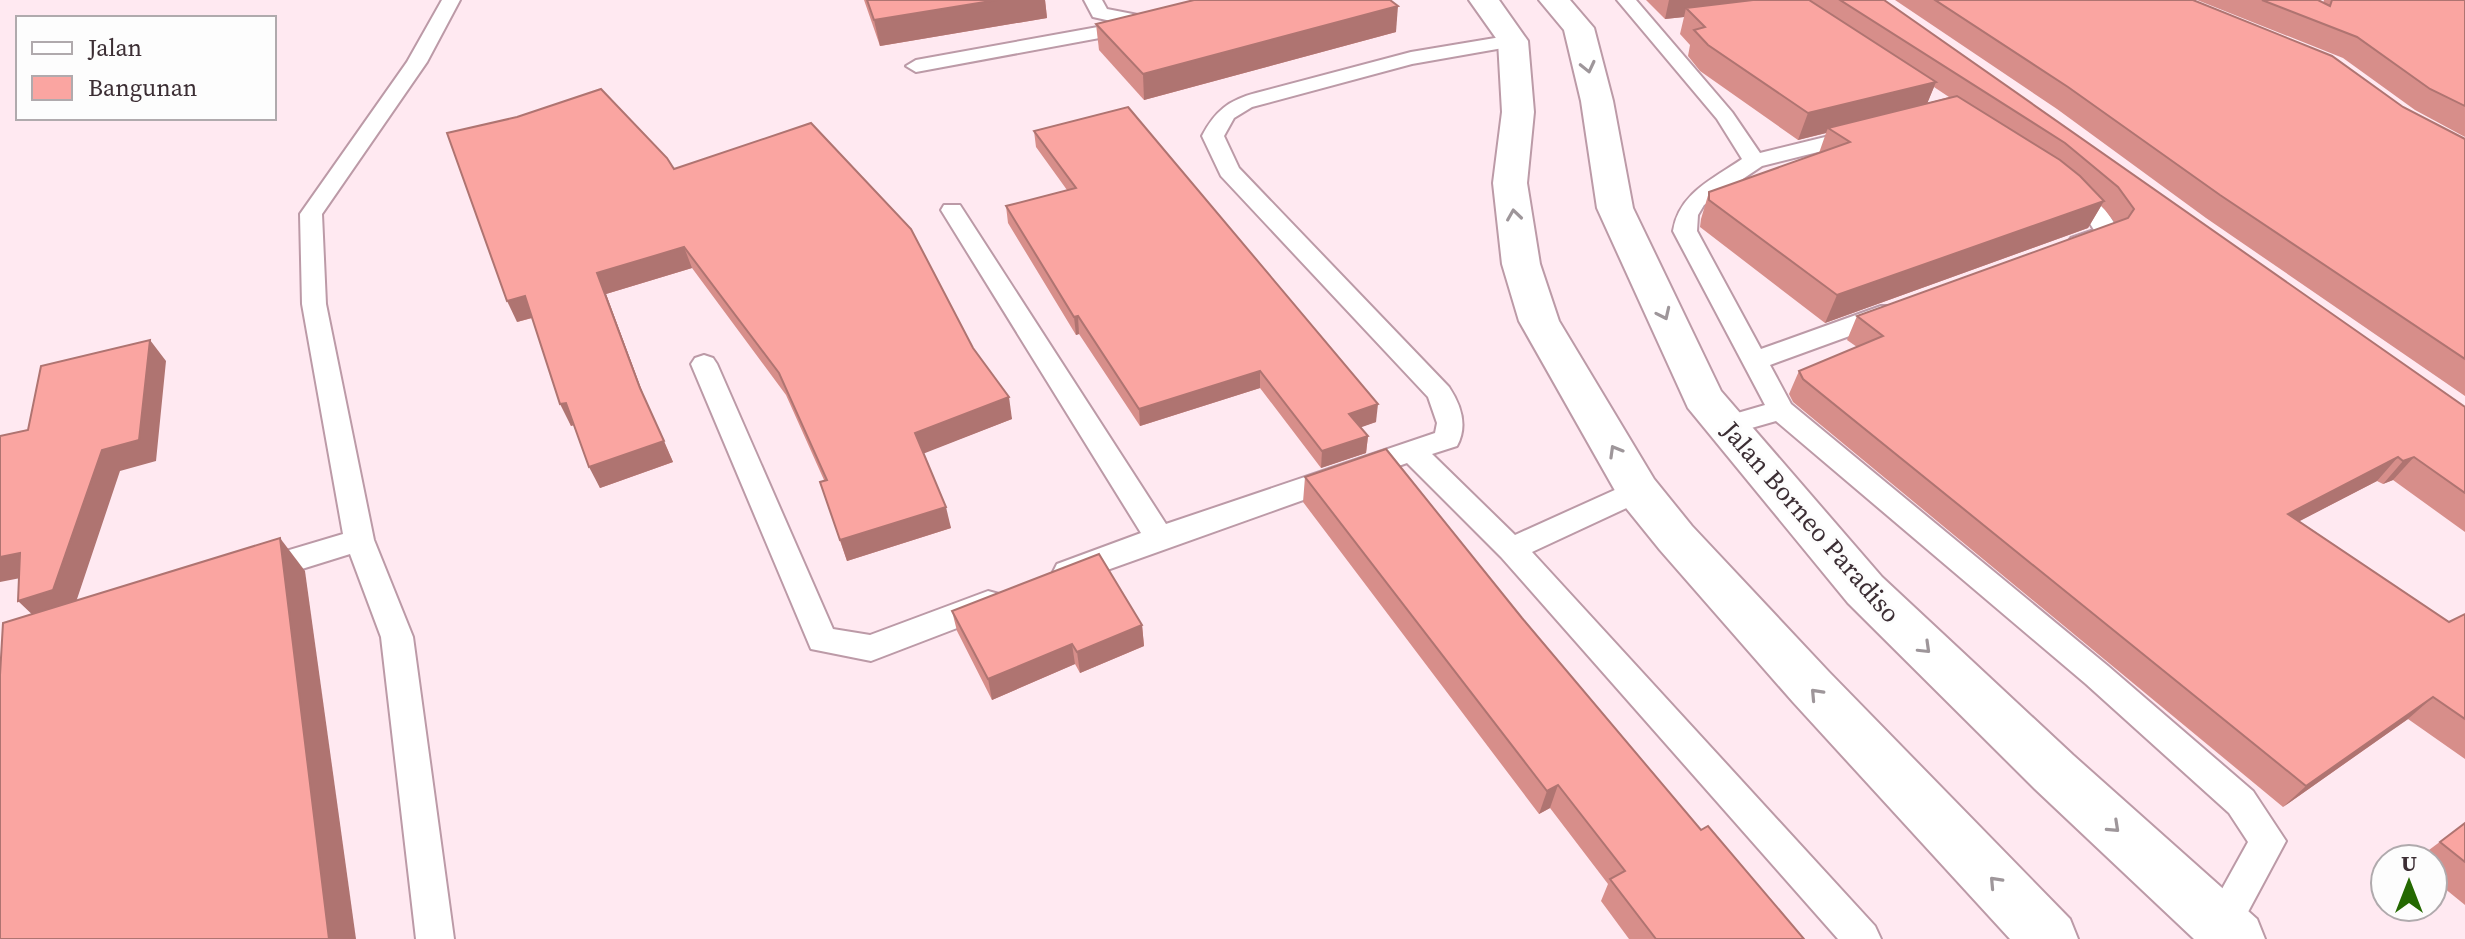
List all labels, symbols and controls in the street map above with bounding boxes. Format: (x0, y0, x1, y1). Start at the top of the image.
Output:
legend (16, 16, 276, 120)
text: Jalan (87, 31, 142, 64)
one-way arrow (1579, 60, 1596, 73)
text: Bangunan (88, 71, 197, 104)
one-way arrow (1506, 208, 1523, 222)
one-way arrow (1654, 305, 1670, 320)
street label: Jalan Borneo Paradiso (1713, 413, 1909, 630)
one-way arrow (1609, 445, 1625, 460)
one-way arrow (1916, 639, 1930, 654)
one-way arrow (1812, 688, 1826, 703)
one-way arrow (2105, 817, 2119, 832)
north arrow (2369, 843, 2449, 923)
text: U (2401, 848, 2417, 878)
one-way arrow (1991, 877, 2005, 892)

